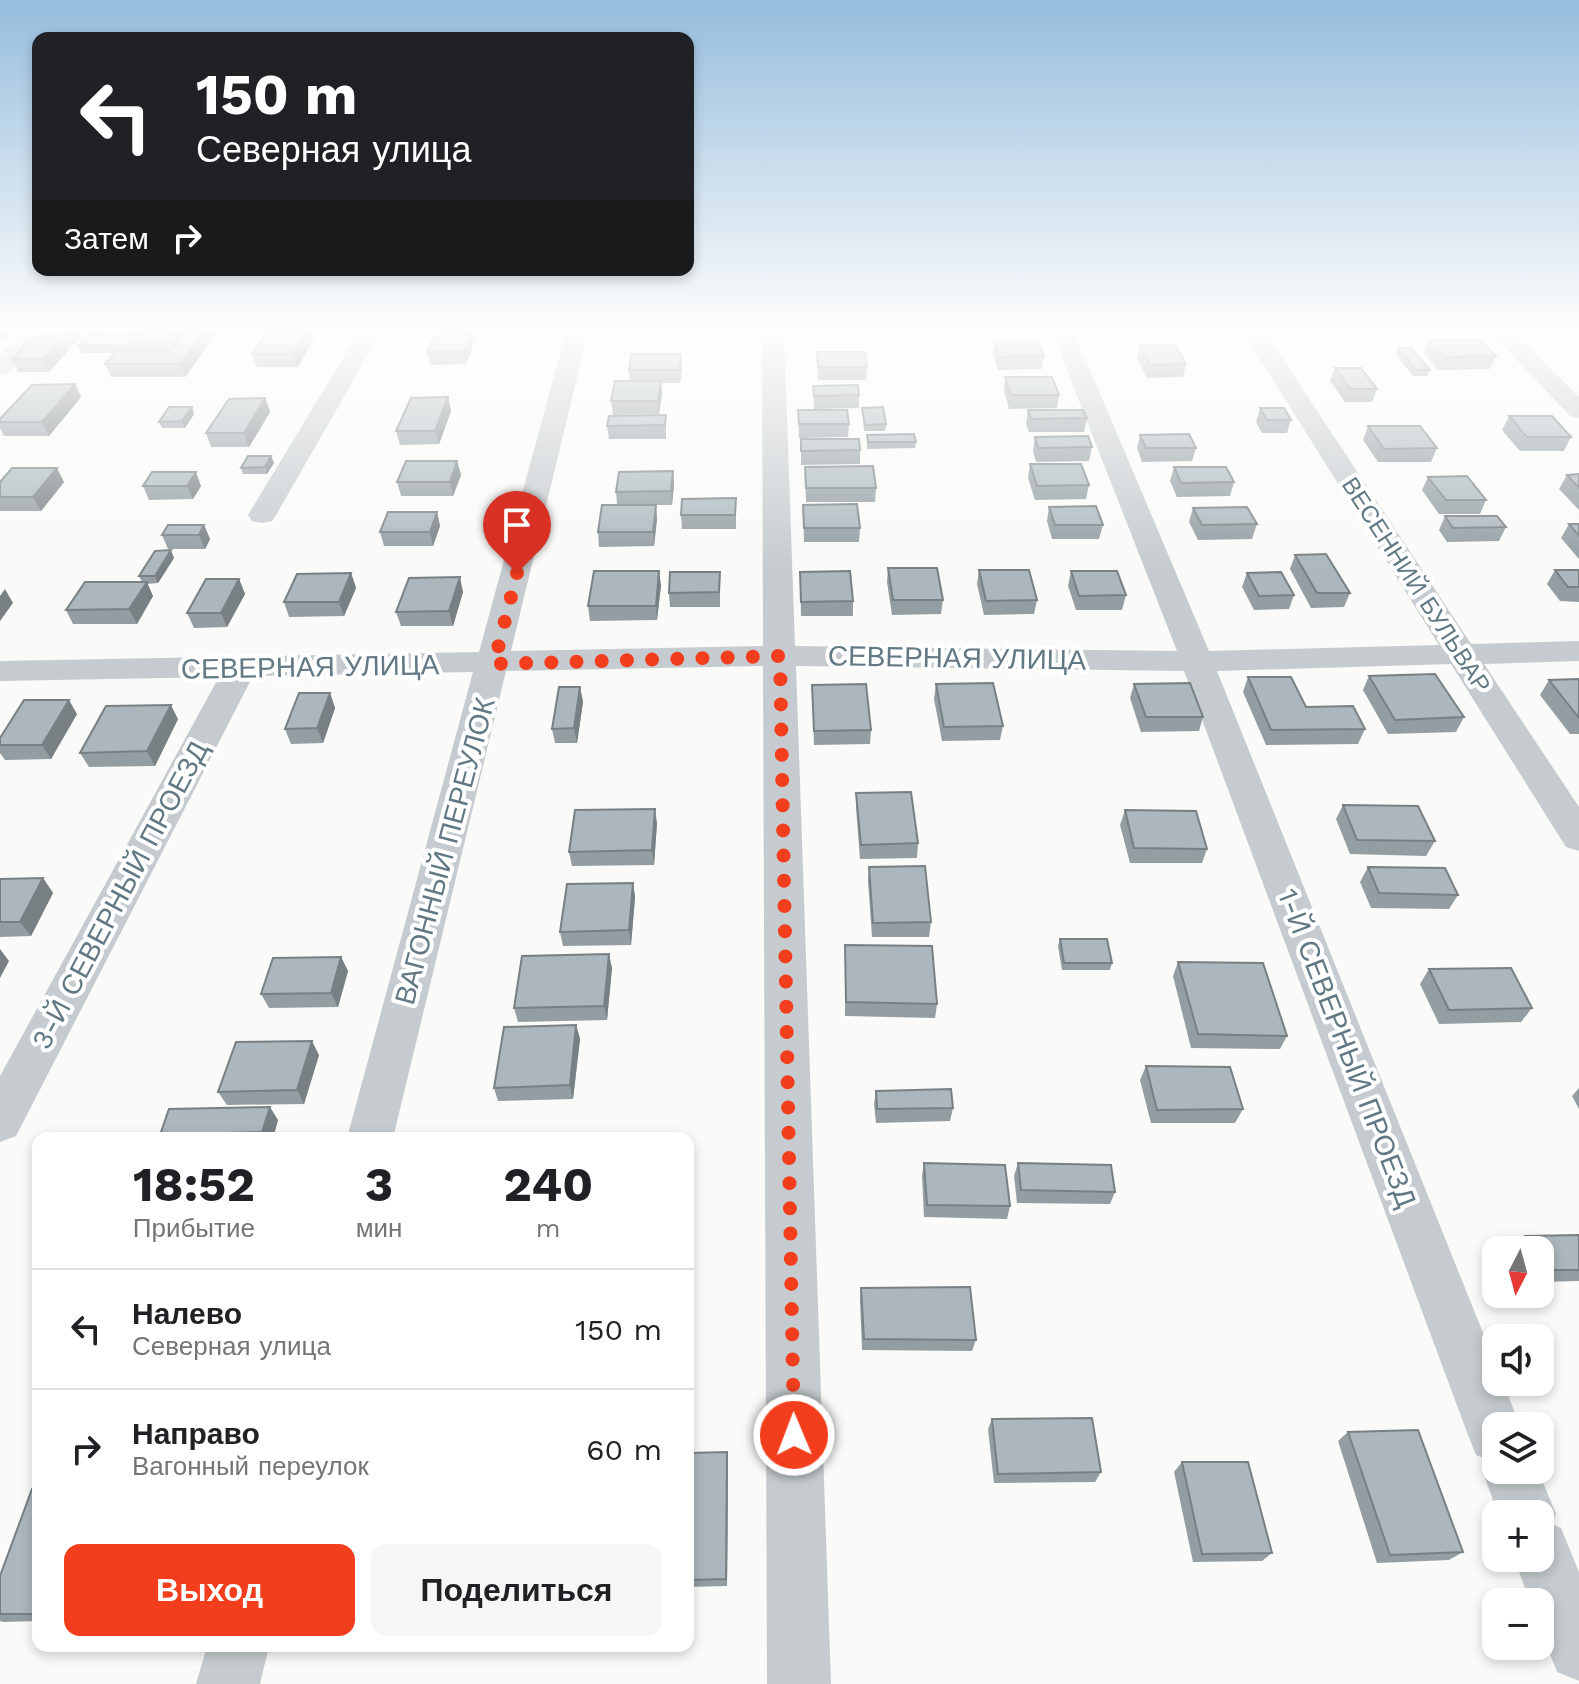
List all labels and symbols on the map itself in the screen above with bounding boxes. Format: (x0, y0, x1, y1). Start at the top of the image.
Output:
street label: ВЕСЕННИЙ БУЛЬВАР (1336, 472, 1496, 698)
pin (483, 491, 551, 573)
street label: СЕВЕРНАЯ УЛИЦА (828, 639, 1087, 677)
street label: СЕВЕРНАЯ УЛИЦА (181, 648, 440, 686)
street label: ВАГОННЫЙ ПЕРЕУЛОК (388, 693, 502, 1008)
street label: 3-Й СЕВЕРНЫЙ ПРОЕЗД (25, 735, 215, 1055)
street label: 1-Й СЕВЕРНЫЙ ПРОЕЗД (1271, 884, 1423, 1212)
north arrow (1482, 1236, 1554, 1308)
position arrow (752, 1393, 836, 1477)

